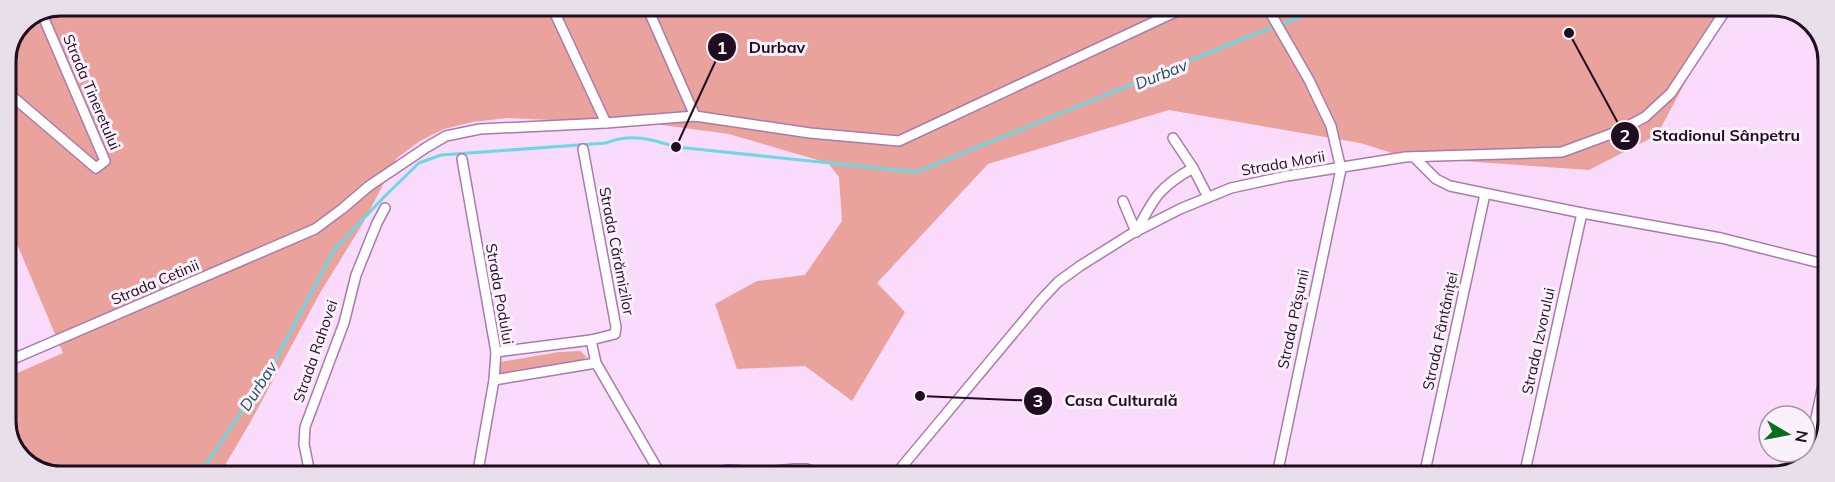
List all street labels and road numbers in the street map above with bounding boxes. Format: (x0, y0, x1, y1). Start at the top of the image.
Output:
street label: Strada Tineretului (59, 31, 125, 153)
street label: Strada Morii (1240, 146, 1326, 180)
street label: Strada Cărămizilor (595, 185, 639, 317)
street label: Strada Podului (482, 242, 518, 346)
street label: Strada Cetinii (108, 255, 202, 309)
street label: Strada Pășunii (1273, 267, 1313, 371)
street label: Strada Fântâniței (1418, 270, 1462, 392)
street label: Strada Izvorului (1517, 286, 1559, 396)
street label: Strada Rahovei (289, 297, 341, 405)

